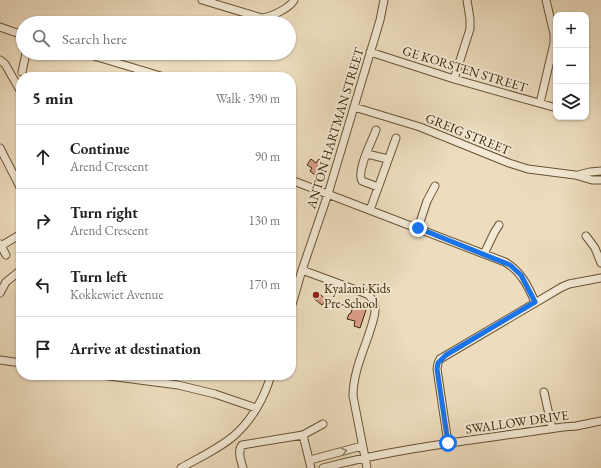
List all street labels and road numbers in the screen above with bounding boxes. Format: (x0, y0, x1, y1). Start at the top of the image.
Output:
street label: GE KORSTEN STREET (400, 42, 530, 96)
street label: ANTON HARTMAN STREET (302, 45, 368, 212)
street label: GREIG STREET (423, 109, 513, 159)
street label: SWALLOW DRIVE (464, 406, 570, 438)

